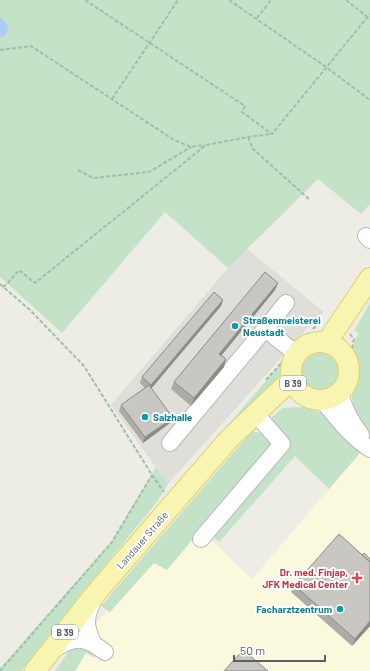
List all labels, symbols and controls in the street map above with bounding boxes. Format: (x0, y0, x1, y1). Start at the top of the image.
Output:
place label: Straßenmeisterei Neustadt (243, 314, 321, 338)
marker: Straßenmeisterei Neustadt (230, 321, 240, 331)
road number: B 39 (280, 376, 306, 390)
place label: Salzhalle (153, 411, 193, 423)
marker: Salzhalle (140, 412, 150, 422)
street label: Landauer Straße (114, 509, 170, 571)
place label: Dr. med. Finjap, JFK Medical Center (262, 566, 348, 590)
marker: Dr. med. Finjap, JFK Medical Center (351, 572, 363, 584)
place label: Facharztzentrum (256, 603, 332, 615)
marker: Facharztzentrum (335, 604, 345, 614)
road number: B 39 (52, 625, 78, 639)
scale bar (234, 637, 325, 663)
text: 50 m (240, 643, 265, 657)

